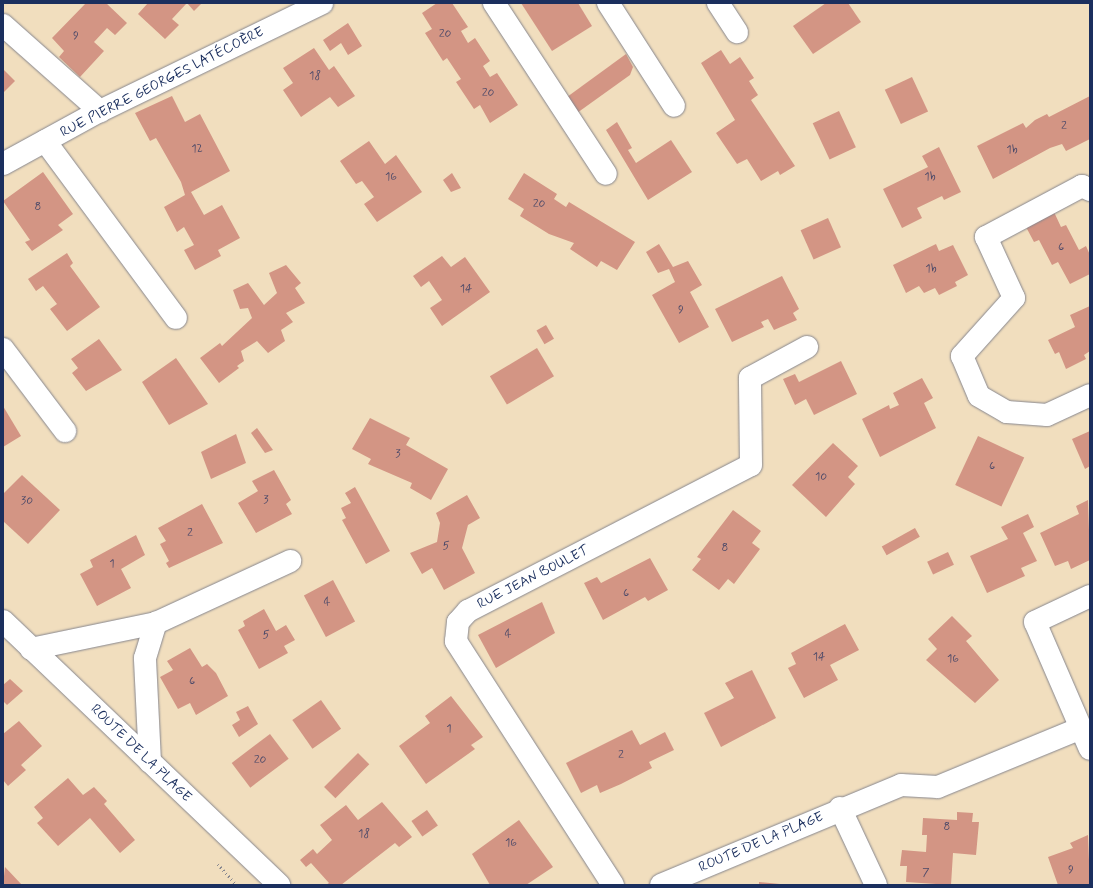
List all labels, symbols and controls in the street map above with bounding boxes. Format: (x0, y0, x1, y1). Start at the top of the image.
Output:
street label: RUE PIERRE GEORGES LATÉCOÈRE (56, 23, 268, 141)
house number: 20 (439, 28, 451, 42)
house number: 9 (73, 30, 79, 44)
house number: 18 (309, 70, 321, 84)
house number: 20 (482, 87, 494, 101)
house number: 2 (1061, 120, 1067, 134)
house number: 12 (191, 143, 203, 157)
house number: 1b (1006, 144, 1018, 158)
house number: 16 (385, 171, 397, 185)
house number: 1b (924, 171, 936, 185)
house number: 20 (533, 198, 545, 212)
house number: 8 (35, 201, 41, 215)
house number: 6 (1058, 241, 1064, 255)
house number: 1b (925, 263, 937, 277)
house number: 14 (460, 283, 472, 297)
house number: 9 (678, 304, 684, 318)
house number: 3 (395, 448, 401, 462)
house number: 6 (989, 460, 995, 474)
house number: 10 (815, 471, 827, 485)
house number: 3 (263, 494, 269, 508)
house number: 30 (21, 495, 33, 509)
house number: 2 (187, 527, 193, 541)
house number: 5 (442, 540, 450, 554)
street label: RUE JEAN BOULET (475, 542, 591, 612)
house number: 8 (722, 542, 728, 556)
house number: 1 (109, 558, 115, 572)
house number: 6 (623, 587, 629, 601)
house number: 4 (324, 596, 330, 610)
house number: 4 (505, 628, 511, 642)
house number: 5 (262, 629, 270, 643)
house number: 14 (813, 651, 825, 665)
house number: 16 (947, 653, 959, 667)
house number: 6 (189, 675, 195, 689)
street label: ROUTE DE LA PLAGE (87, 700, 195, 806)
house number: 1 (446, 723, 452, 737)
house number: 2 (618, 749, 624, 763)
house number: 20 (254, 754, 266, 768)
street label: ROUTE DE LA PLAGE (696, 808, 826, 876)
house number: 8 (944, 821, 950, 835)
house number: 18 (358, 828, 370, 842)
house number: 16 (505, 837, 517, 851)
house number: 9 (1068, 864, 1074, 878)
house number: 7 (922, 867, 930, 881)

